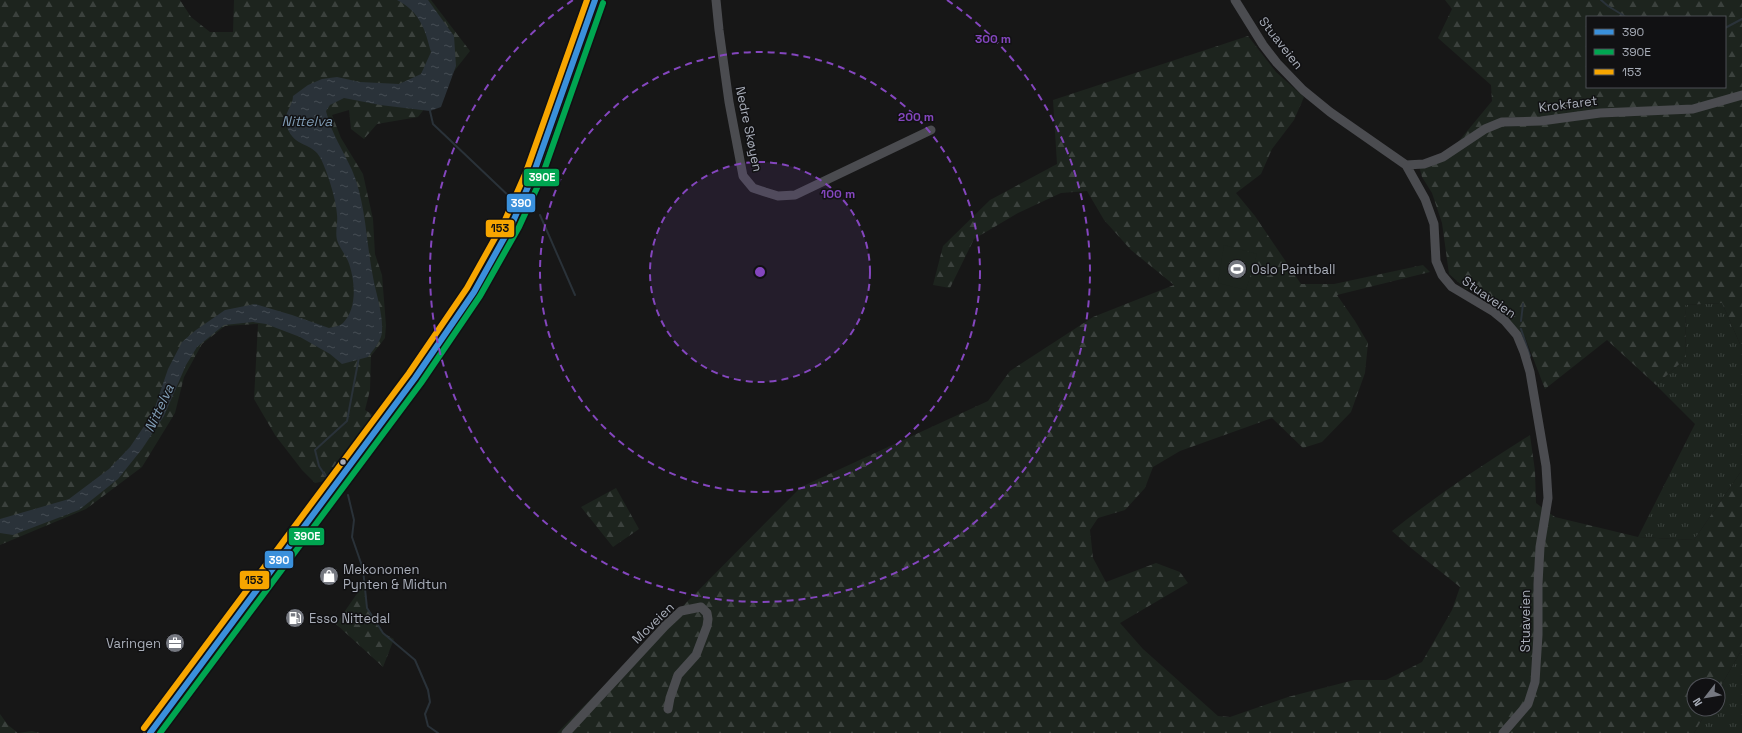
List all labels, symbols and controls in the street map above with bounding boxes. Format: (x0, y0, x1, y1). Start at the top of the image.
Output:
street label: Stuaveien (1255, 13, 1307, 73)
legend (1586, 16, 1726, 88)
text: 390 (1622, 24, 1644, 40)
text: 300 m (975, 31, 1011, 47)
text: 390E (1622, 44, 1651, 60)
text: 153 (1622, 64, 1641, 80)
street label: Nedre Skøyen (732, 85, 766, 173)
street label: Krokfaret (1538, 92, 1598, 116)
text: 200 m (898, 109, 934, 125)
water label: Nittelva (282, 112, 333, 130)
line badge: 390E (523, 168, 560, 187)
text: 390E (529, 170, 555, 184)
text: 100 m (821, 186, 855, 202)
line badge: 390 (506, 193, 536, 213)
text: 390 (511, 196, 531, 210)
line badge: 153 (485, 219, 515, 238)
text: 153 (491, 221, 509, 235)
sports icon: Oslo Paintball (1226, 258, 1248, 280)
place label: Oslo Paintball (1251, 261, 1335, 278)
centre of rings (753, 265, 767, 279)
street label: Stuaveien (1459, 272, 1519, 322)
water label: Nittelva (140, 380, 178, 435)
unlabelled marker (338, 457, 348, 467)
line badge: 390E (288, 527, 325, 546)
text: 390E (294, 529, 320, 543)
line badge: 390 (264, 550, 294, 569)
text: 390 (269, 553, 289, 567)
place label: Mekonomen Pynten & Midtun (343, 561, 447, 593)
shop icon: Mekonomen Pynten & Midtun (318, 565, 340, 587)
line badge: 153 (239, 570, 270, 590)
text: 153 (245, 573, 263, 587)
street label: Stuaveien (1517, 590, 1534, 652)
street label: Moveien (628, 599, 678, 647)
fuel station icon: Esso Nittedal (284, 607, 306, 629)
place label: Esso Nittedal (309, 610, 390, 627)
office icon: Varingen (164, 632, 186, 654)
place label: Varingen (106, 635, 161, 652)
north arrow (1686, 677, 1726, 717)
text: N (1690, 695, 1705, 709)

